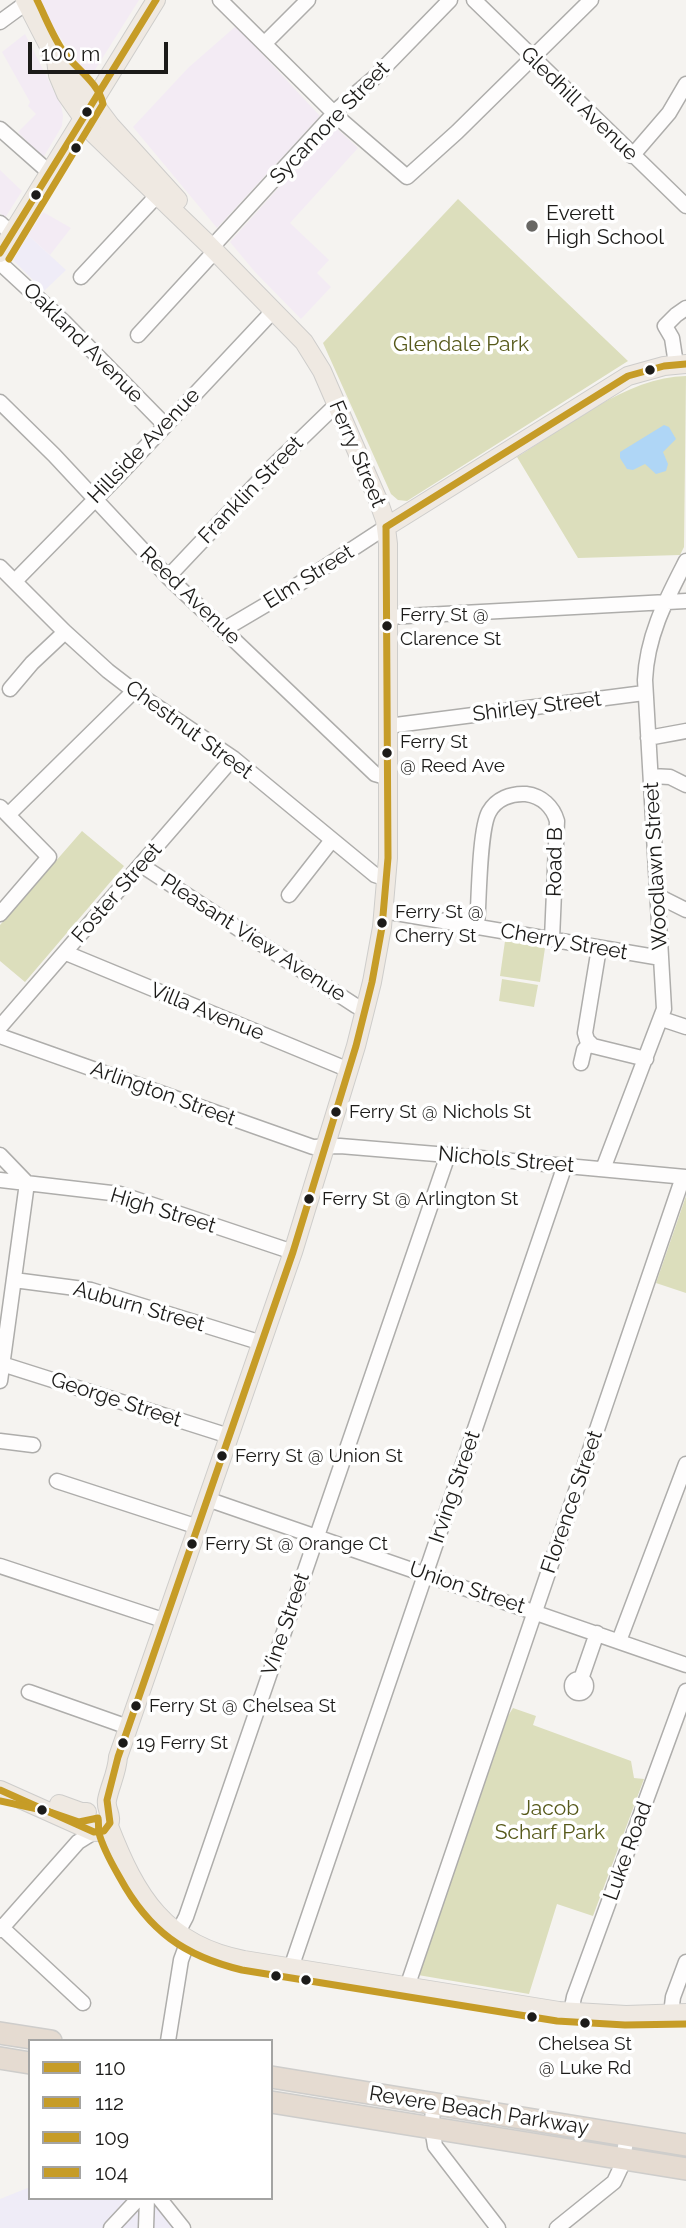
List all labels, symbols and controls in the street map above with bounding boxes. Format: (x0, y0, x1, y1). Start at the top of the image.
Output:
scale bar (32, 28, 172, 72)
text: 100 m (41, 41, 100, 66)
street label: Gledhill Avenue (515, 42, 643, 166)
street label: Sycamore Street (265, 56, 395, 190)
unlabelled marker (80, 105, 94, 119)
unlabelled marker (69, 141, 83, 155)
unlabelled marker (29, 188, 43, 202)
place label: Everett High School (546, 201, 664, 251)
marker: Everett High School (524, 218, 540, 234)
street label: Oakland Avenue (18, 278, 148, 408)
park label: Glendale Park (393, 332, 529, 358)
unlabelled marker (643, 363, 657, 377)
street label: Hillside Avenue (83, 383, 205, 509)
street label: Ferry Street (323, 397, 391, 511)
street label: Franklin Street (193, 431, 309, 549)
street label: Elm Street (259, 539, 359, 615)
street label: Reed Avenue (134, 542, 246, 650)
place label: Ferry St @ Clarence St (400, 604, 501, 648)
marker: Ferry St @ Clarence St (380, 619, 394, 633)
street label: Chestnut Street (120, 675, 258, 785)
street label: Shirley Street (471, 687, 603, 727)
place label: Ferry St @ Reed Ave (400, 731, 505, 775)
marker: Ferry St @ Reed Ave (380, 746, 394, 760)
street label: Woodlawn Street (639, 781, 673, 951)
street label: Road B (542, 827, 568, 897)
street label: Foster Street (67, 838, 167, 948)
street label: Pleasant View Avenue (156, 869, 350, 1007)
place label: Ferry St @ Cherry St (395, 901, 484, 945)
marker: Ferry St @ Cherry St (375, 916, 389, 930)
street label: Cherry Street (498, 918, 630, 966)
street label: Villa Avenue (146, 978, 268, 1046)
street label: Arlington Street (87, 1056, 239, 1132)
place label: Ferry St @ Nichols St (349, 1101, 531, 1123)
marker: Ferry St @ Nichols St (329, 1105, 343, 1119)
street label: Nichols Street (437, 1142, 575, 1178)
street label: High Street (107, 1183, 219, 1239)
place label: Ferry St @ Arlington St (322, 1188, 518, 1210)
marker: Ferry St @ Arlington St (302, 1192, 316, 1206)
street label: Auburn Street (71, 1276, 207, 1338)
street label: George Street (48, 1367, 184, 1433)
street label: Florence Street (536, 1427, 608, 1577)
street label: Irving Street (424, 1428, 486, 1546)
place label: Ferry St @ Union St (235, 1445, 403, 1467)
marker: Ferry St @ Union St (215, 1449, 229, 1463)
place label: Ferry St @ Orange Ct (205, 1533, 388, 1555)
marker: Ferry St @ Orange Ct (185, 1537, 199, 1551)
street label: Union Street (406, 1556, 528, 1620)
street label: Vine Street (257, 1569, 315, 1679)
place label: Ferry St @ Chelsea St (149, 1695, 336, 1717)
marker: Ferry St @ Chelsea St (129, 1699, 143, 1713)
place label: 19 Ferry St (136, 1732, 228, 1754)
marker: 19 Ferry St (116, 1736, 130, 1750)
park label: Jacob Scharf Park (495, 1796, 605, 1846)
street label: Luke Road (598, 1798, 658, 1904)
unlabelled marker (35, 1803, 49, 1817)
unlabelled marker (269, 1969, 283, 1983)
unlabelled marker (299, 1973, 313, 1987)
unlabelled marker (525, 2010, 539, 2024)
marker: Chelsea St @ Luke Rd (578, 2016, 592, 2030)
place label: Chelsea St @ Luke Rd (538, 2033, 632, 2077)
legend (28, 2039, 273, 2200)
text: 110 (95, 2055, 126, 2080)
street label: Revere Beach Parkway (367, 2081, 591, 2141)
text: 112 (95, 2090, 124, 2115)
text: 109 (95, 2125, 129, 2150)
text: 104 (95, 2160, 128, 2185)

